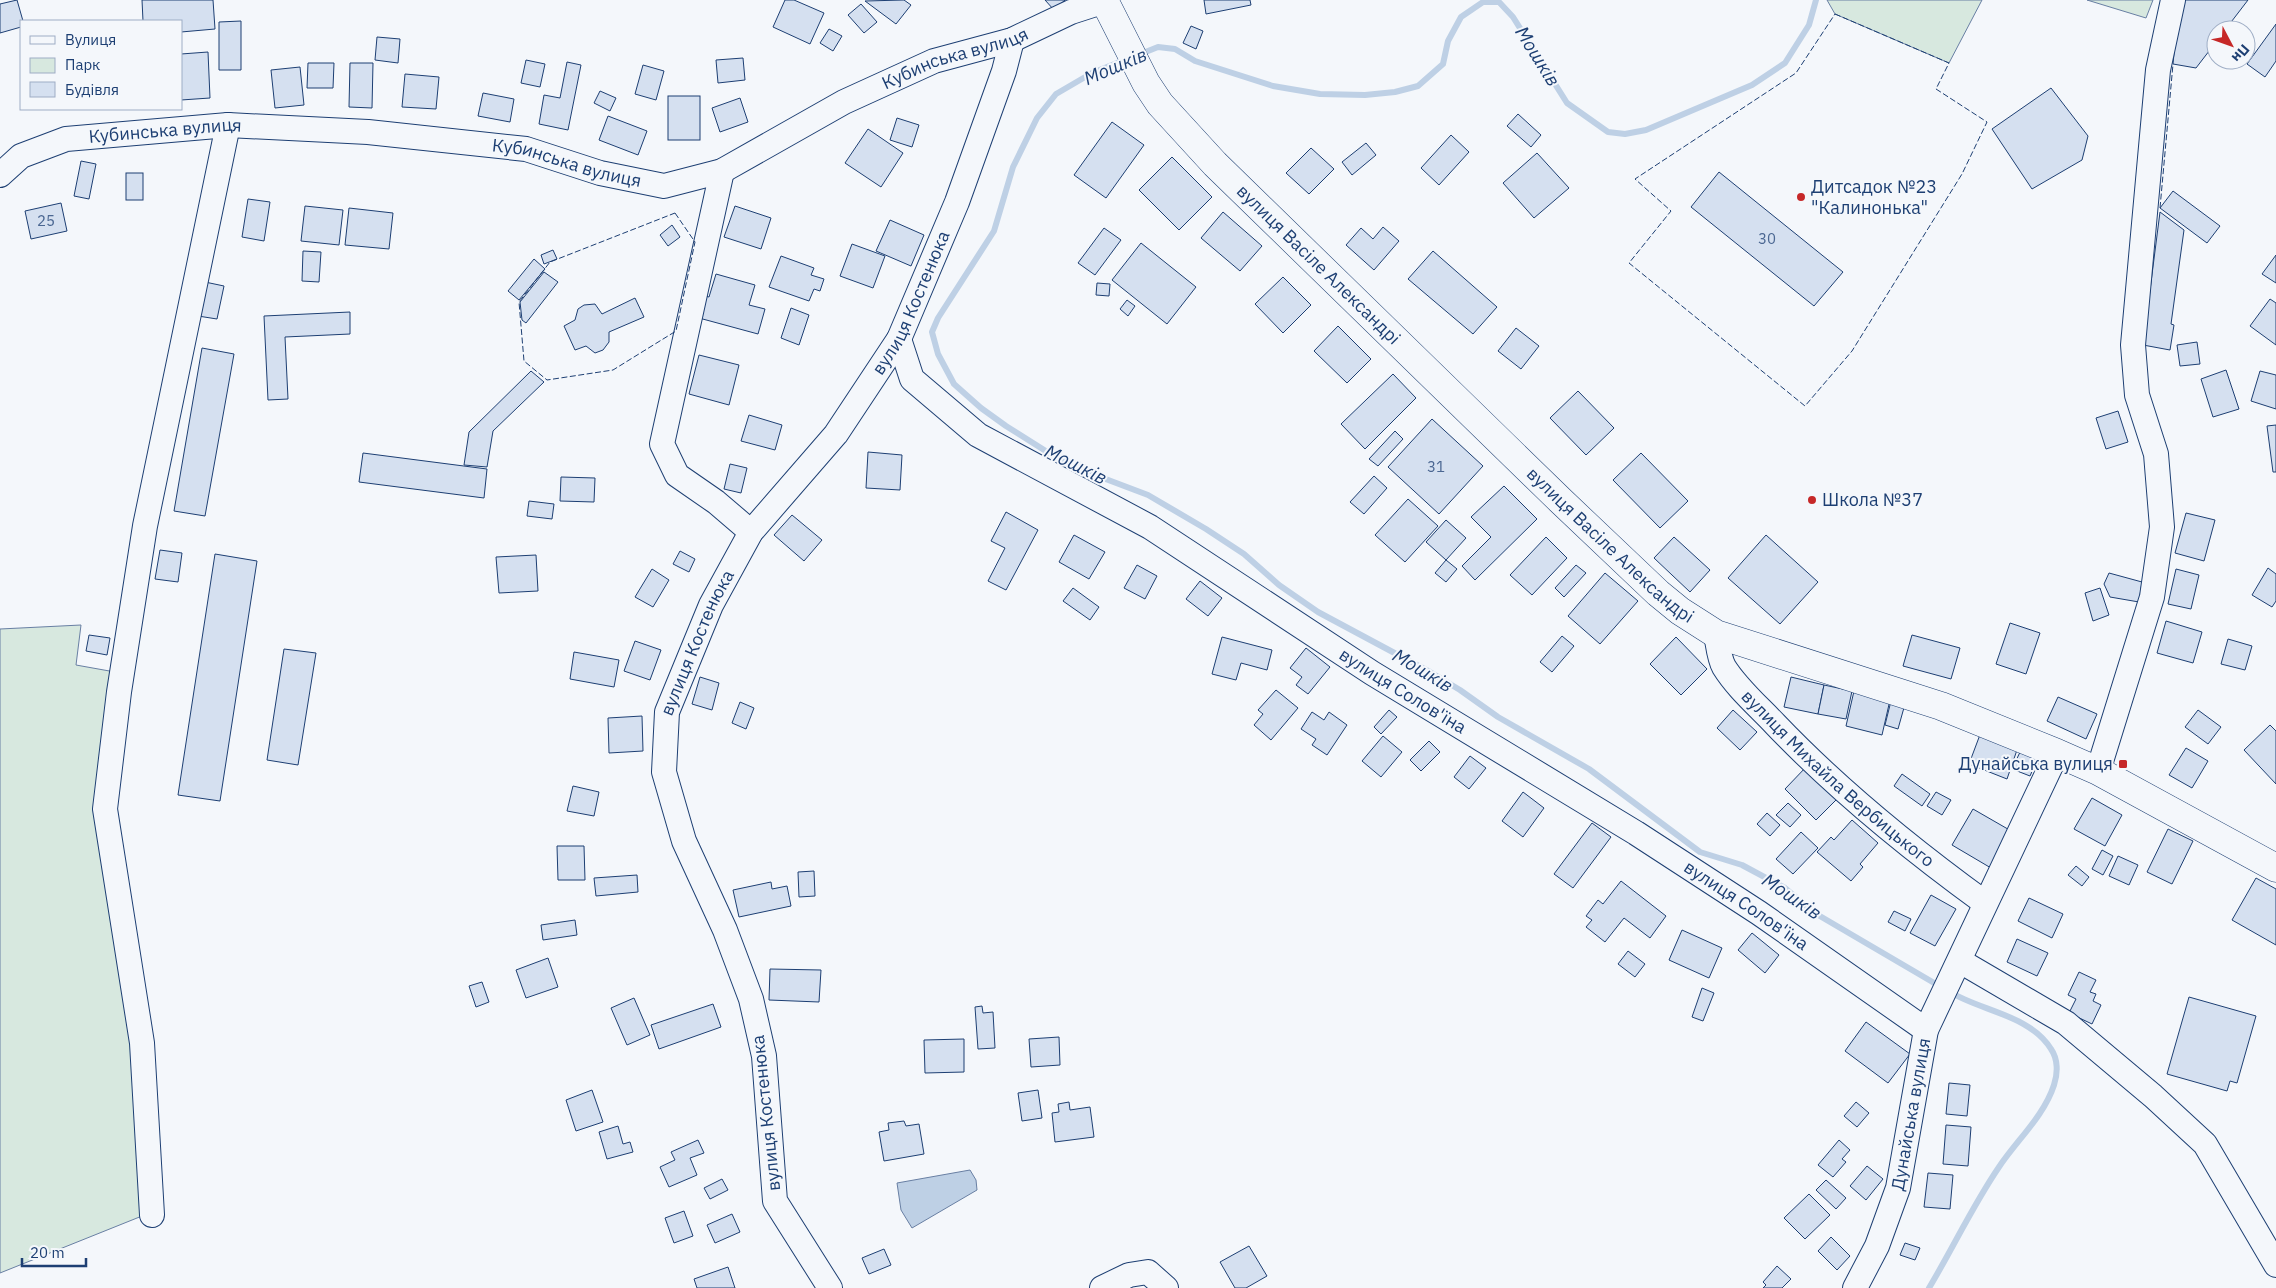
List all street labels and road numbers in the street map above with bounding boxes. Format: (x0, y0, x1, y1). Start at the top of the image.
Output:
street label: Кубинська вулиця (878, 22, 1032, 94)
street label: Кубинська вулиця (88, 113, 242, 148)
street label: Кубинська вулиця (491, 133, 643, 192)
street label: вулиця Васіле Александрі (1232, 179, 1406, 349)
street label: вулиця Костенюка (867, 227, 955, 379)
street label: вулиця Васіле Александрі (1522, 462, 1698, 628)
street label: вулиця Костенюка (655, 565, 739, 719)
street label: вулиця Солов'їна (1335, 643, 1471, 739)
street label: вулиця Михайла Вербицького (1737, 685, 1939, 872)
street label: вулиця Солов'їна (1680, 855, 1814, 955)
street label: вулиця Костенюка (746, 1033, 785, 1192)
street label: Дунайська вулиця (1886, 1036, 1935, 1192)

